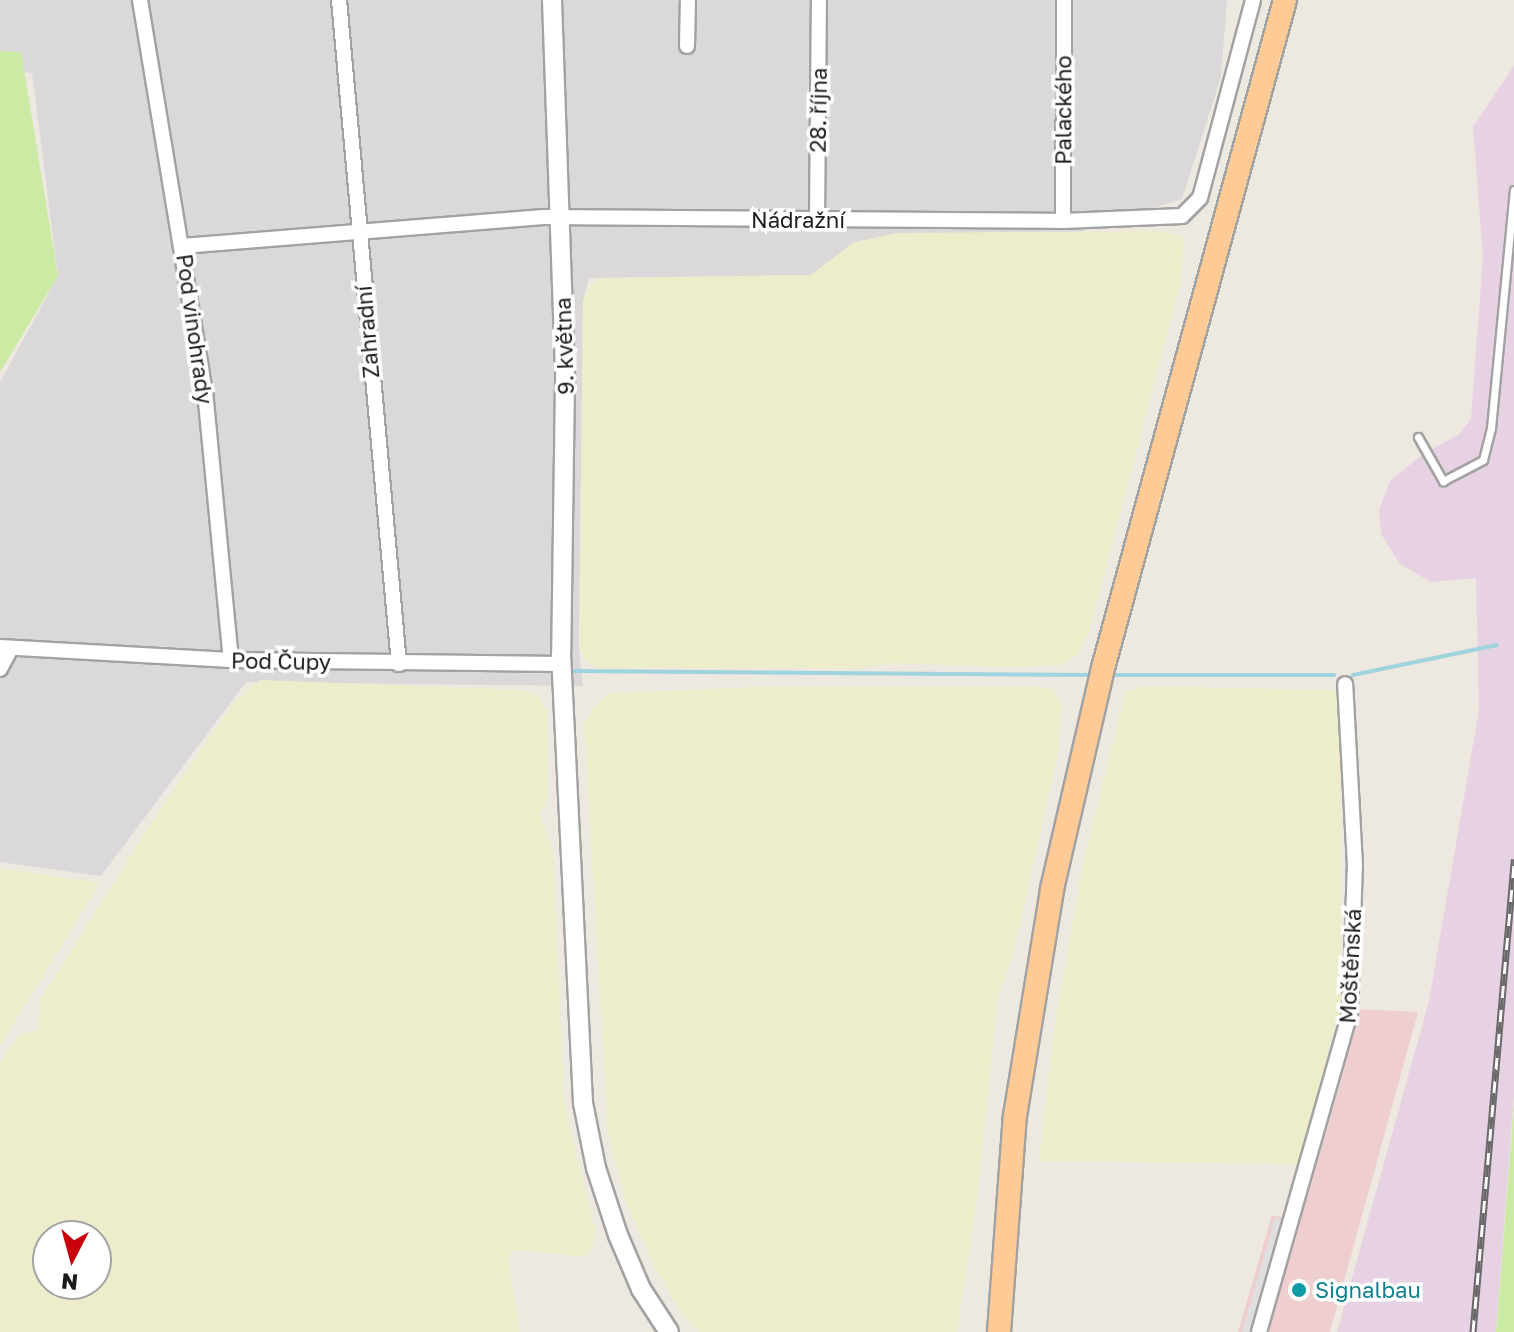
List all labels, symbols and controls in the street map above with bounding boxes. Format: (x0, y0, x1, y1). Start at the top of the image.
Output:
street label: Palackého (1050, 55, 1076, 165)
street label: 28. října (804, 67, 832, 153)
street label: Nádražní (751, 207, 845, 233)
street label: Pod vinohrady (171, 252, 219, 406)
street label: Zahradní (350, 285, 384, 379)
street label: 9. května (549, 297, 579, 395)
street label: Pod Čupy (231, 647, 331, 675)
street label: Moštěnská (1334, 908, 1366, 1024)
north arrow (32, 1220, 112, 1300)
text: N (60, 1268, 79, 1297)
place label: Signalbau (1315, 1277, 1421, 1303)
marker: Signalbau (1290, 1281, 1308, 1299)

